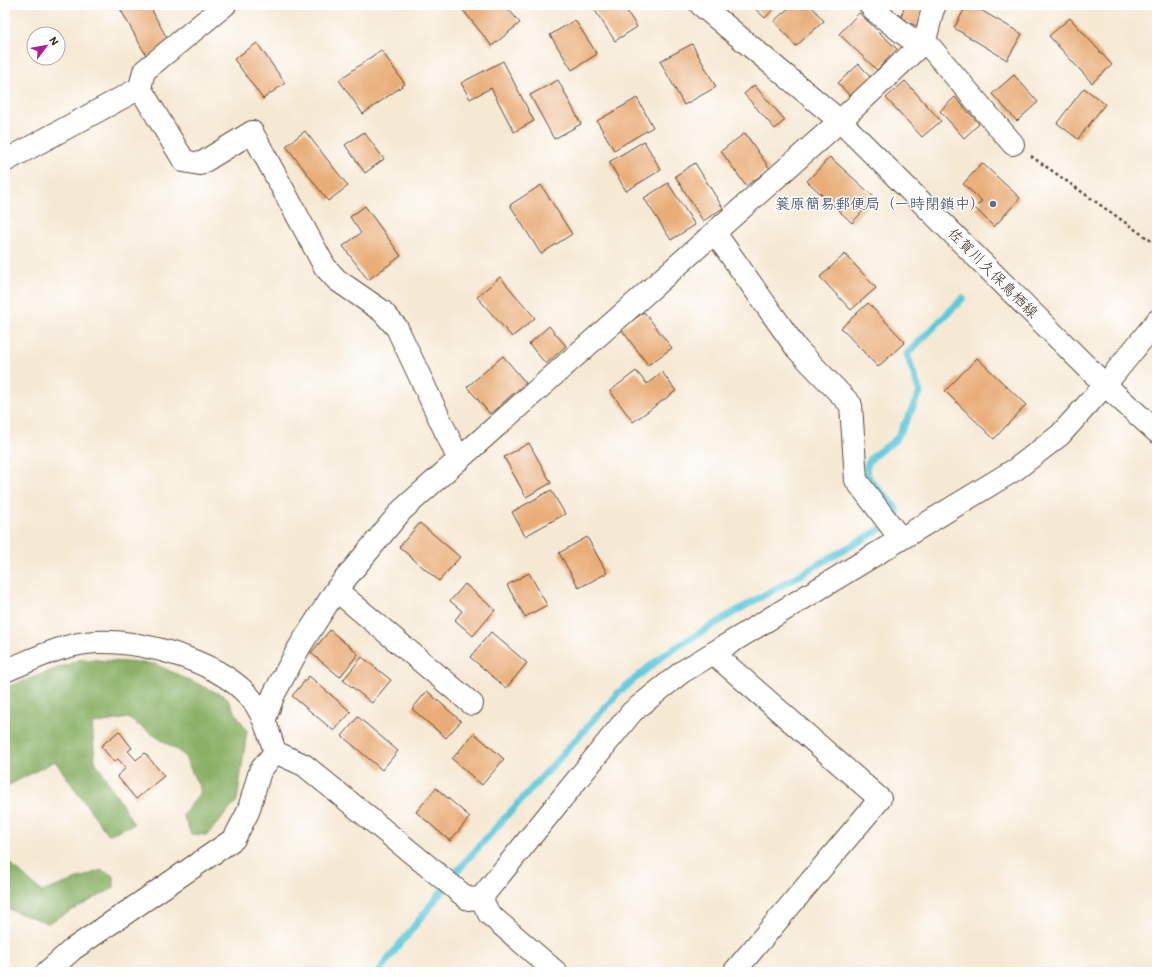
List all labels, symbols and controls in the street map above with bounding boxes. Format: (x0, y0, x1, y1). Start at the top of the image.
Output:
north arrow (26, 26, 66, 66)
text: N (47, 34, 62, 48)
place label: 簑原簡易郵便局（一時閉鎖中） (775, 195, 985, 213)
marker: 簑原簡易郵便局（一時閉鎖中） (988, 199, 998, 209)
street label: 佐賀川久保鳥栖線 (944, 224, 1042, 322)

